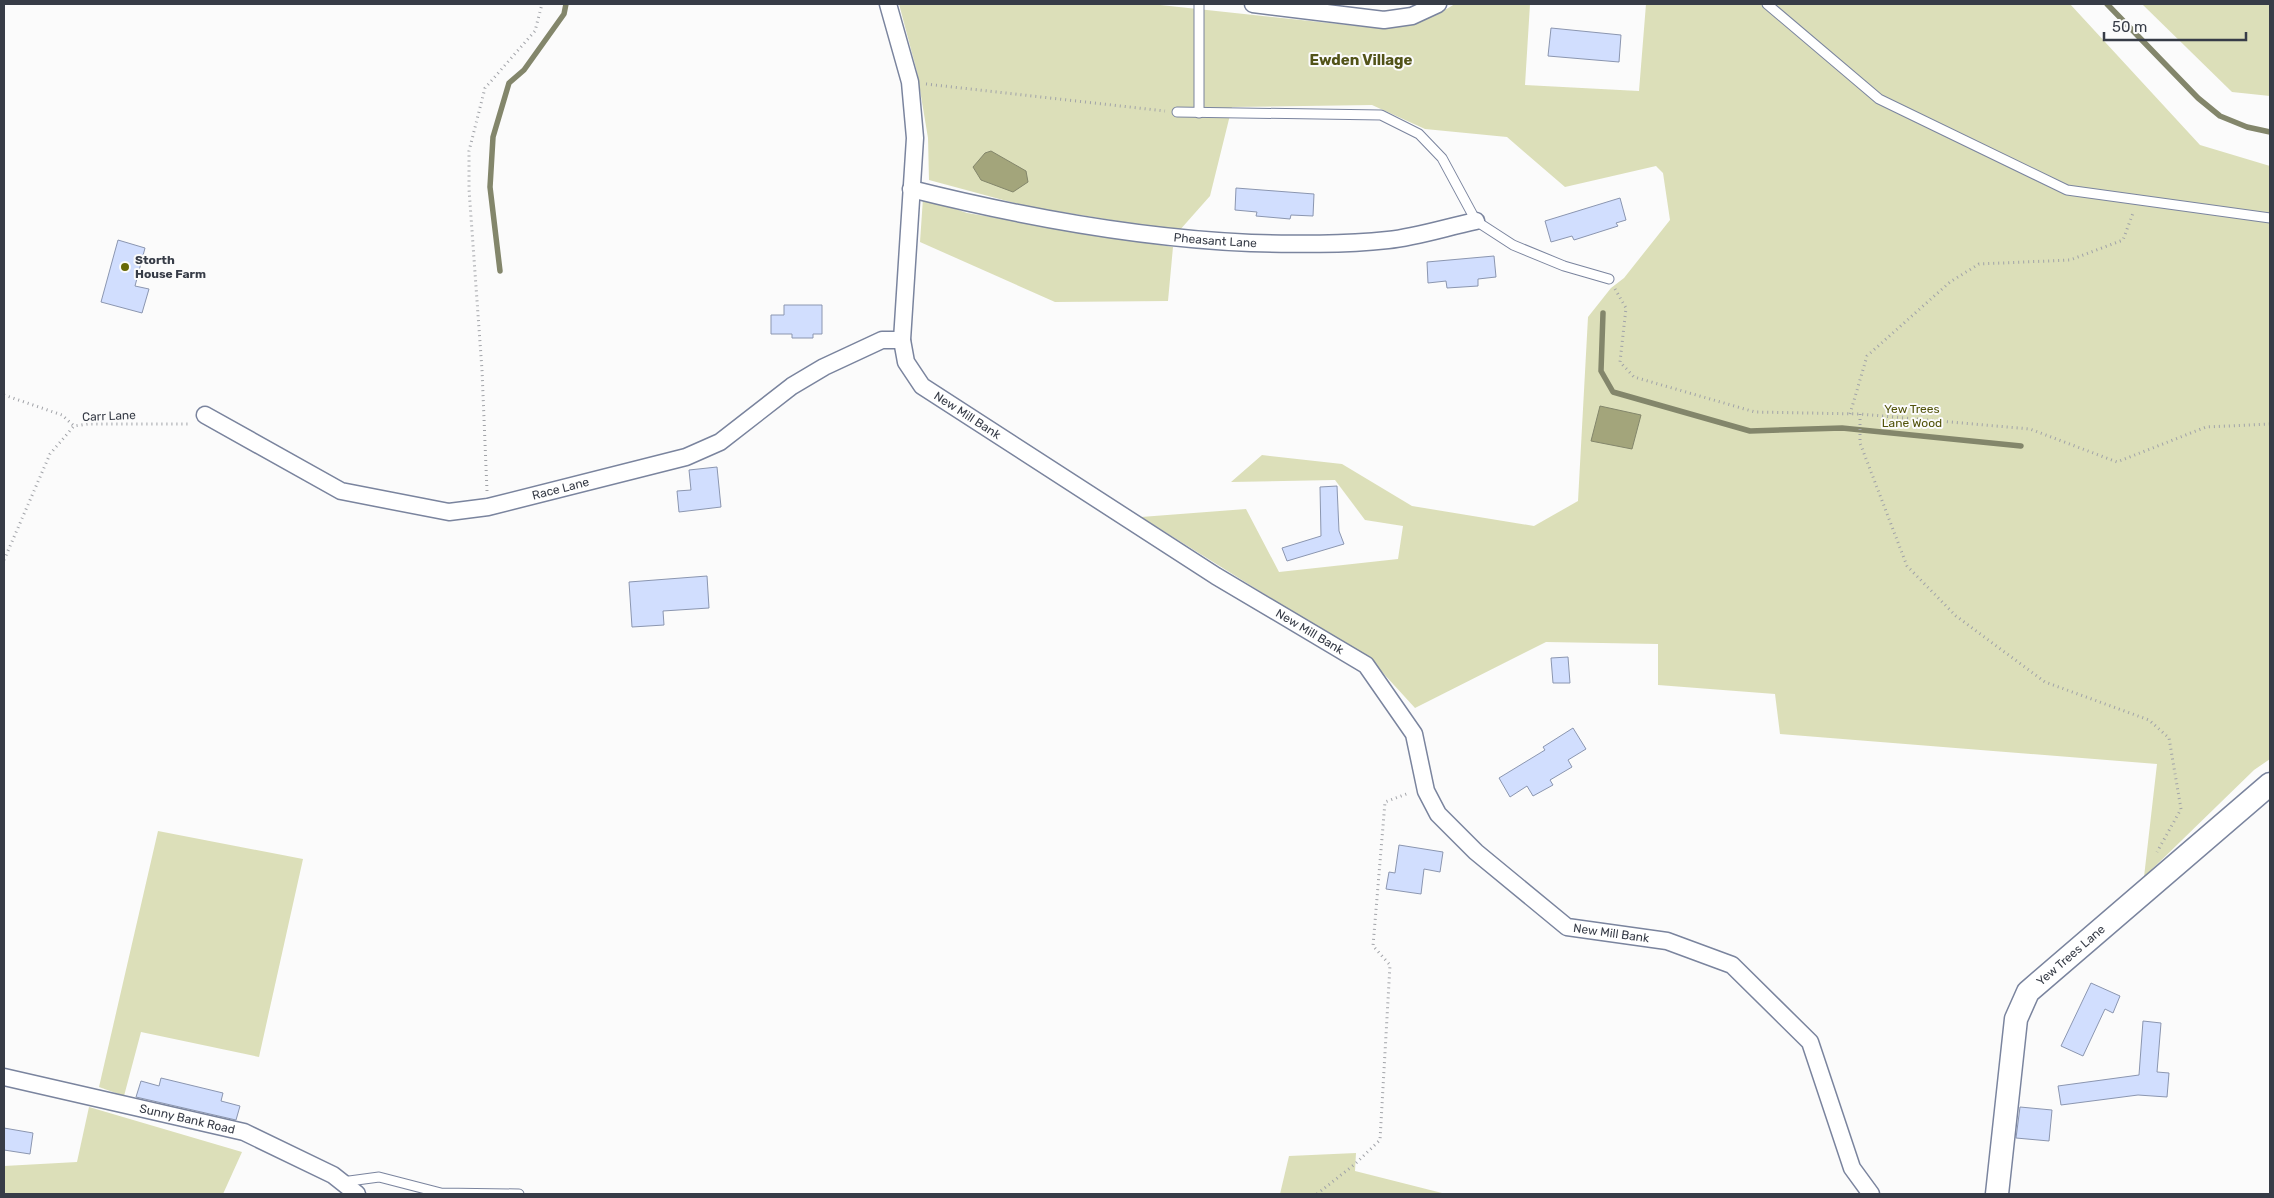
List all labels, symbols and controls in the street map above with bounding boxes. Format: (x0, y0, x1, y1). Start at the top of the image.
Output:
scale bar (2104, 10, 2246, 42)
text: 50 m (2112, 18, 2147, 36)
district label: Ewden Village (1309, 51, 1413, 69)
street label: Pheasant Lane (1173, 230, 1257, 250)
place label: Storth House Farm (135, 253, 206, 281)
marker: Storth House Farm (119, 261, 131, 273)
street label: New Mill Bank (931, 389, 1004, 442)
park label: Yew Trees Lane Wood (1882, 402, 1942, 430)
street label: Carr Lane (82, 408, 136, 424)
street label: Race Lane (531, 475, 591, 503)
street label: New Mill Bank (1273, 606, 1347, 658)
street label: New Mill Bank (1572, 921, 1651, 946)
street label: Yew Trees Lane (2034, 922, 2108, 988)
street label: Sunny Bank Road (138, 1101, 236, 1137)

